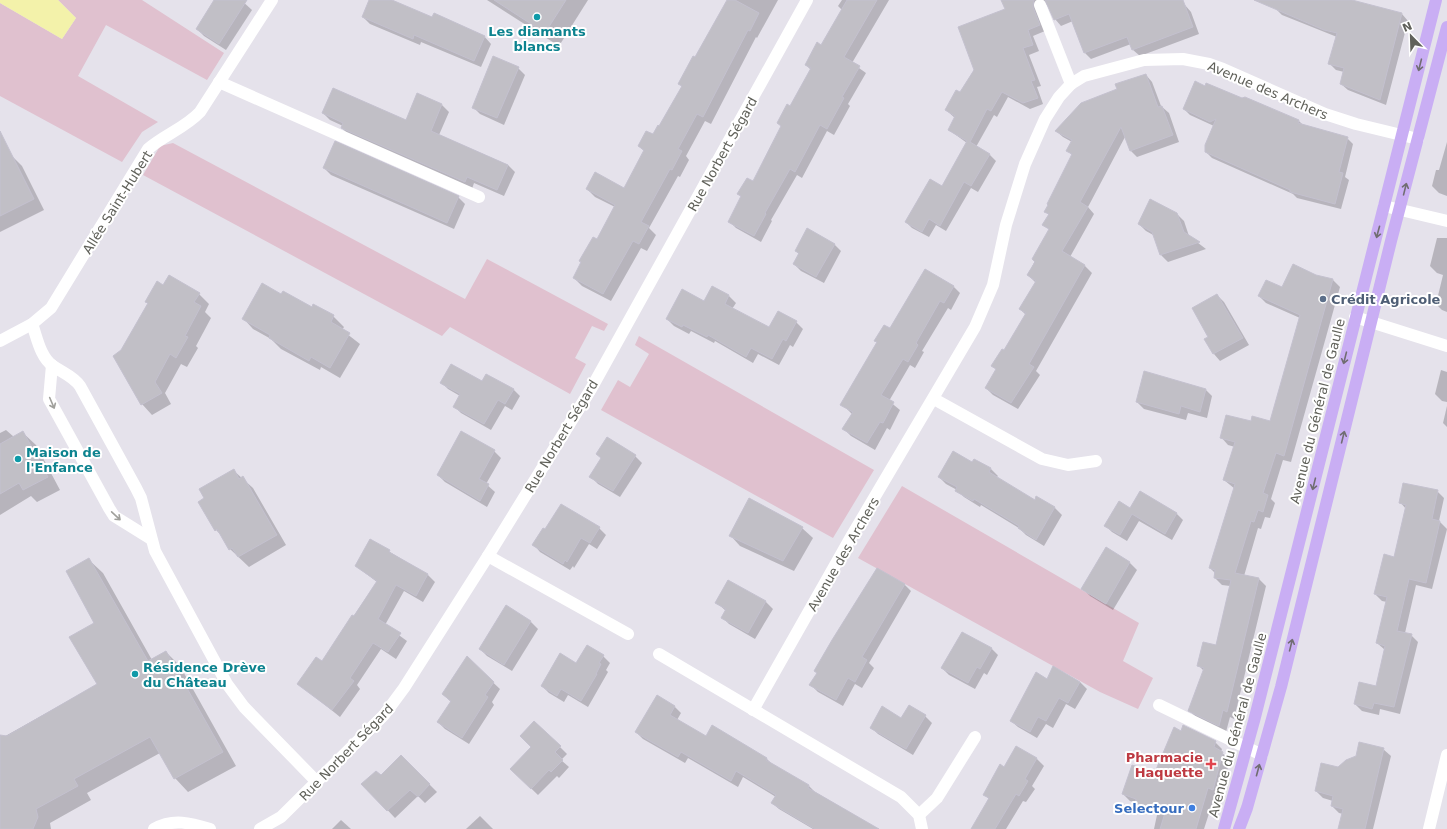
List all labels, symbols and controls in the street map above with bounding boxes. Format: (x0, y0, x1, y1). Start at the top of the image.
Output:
marker: Les diamants blancs (532, 12, 542, 22)
north arrow (1391, 16, 1431, 56)
text: N (1401, 19, 1414, 35)
place label: Les diamants blancs (488, 24, 586, 54)
street label: Avenue des Archers (1205, 58, 1330, 123)
one-way arrow (1416, 58, 1423, 71)
street label: Rue Norbert Ségard (685, 94, 760, 214)
street label: Allée Saint-Hubert (80, 148, 155, 257)
one-way arrow (1402, 183, 1409, 196)
one-way arrow (1373, 225, 1381, 238)
place label: Crédit Agricole (1331, 292, 1441, 307)
marker: Crédit Agricole (1318, 294, 1328, 304)
street label: Avenue du Général de Gaulle (1287, 317, 1348, 505)
one-way arrow (1341, 351, 1349, 364)
street label: Rue Norbert Ségard (522, 377, 601, 495)
one-way arrow (49, 397, 56, 409)
one-way arrow (1339, 431, 1347, 444)
place label: Maison de l'Enfance (26, 445, 101, 475)
marker: Maison de l'Enfance (13, 454, 23, 464)
one-way arrow (1310, 477, 1317, 490)
street label: Avenue des Archers (805, 494, 882, 614)
one-way arrow (111, 511, 121, 521)
street label: Avenue du Général de Gaulle (1206, 631, 1269, 819)
one-way arrow (1288, 639, 1296, 652)
place label: Résidence Drève du Château (143, 660, 266, 690)
marker: Résidence Drève du Château (130, 669, 140, 679)
street label: Rue Norbert Ségard (296, 701, 396, 804)
place label: Pharmacie Haquette (1126, 750, 1203, 780)
marker: Pharmacie Haquette (1206, 759, 1216, 769)
one-way arrow (1254, 764, 1262, 777)
place label: Selectour (1114, 801, 1185, 816)
marker: Selectour (1187, 803, 1197, 813)

